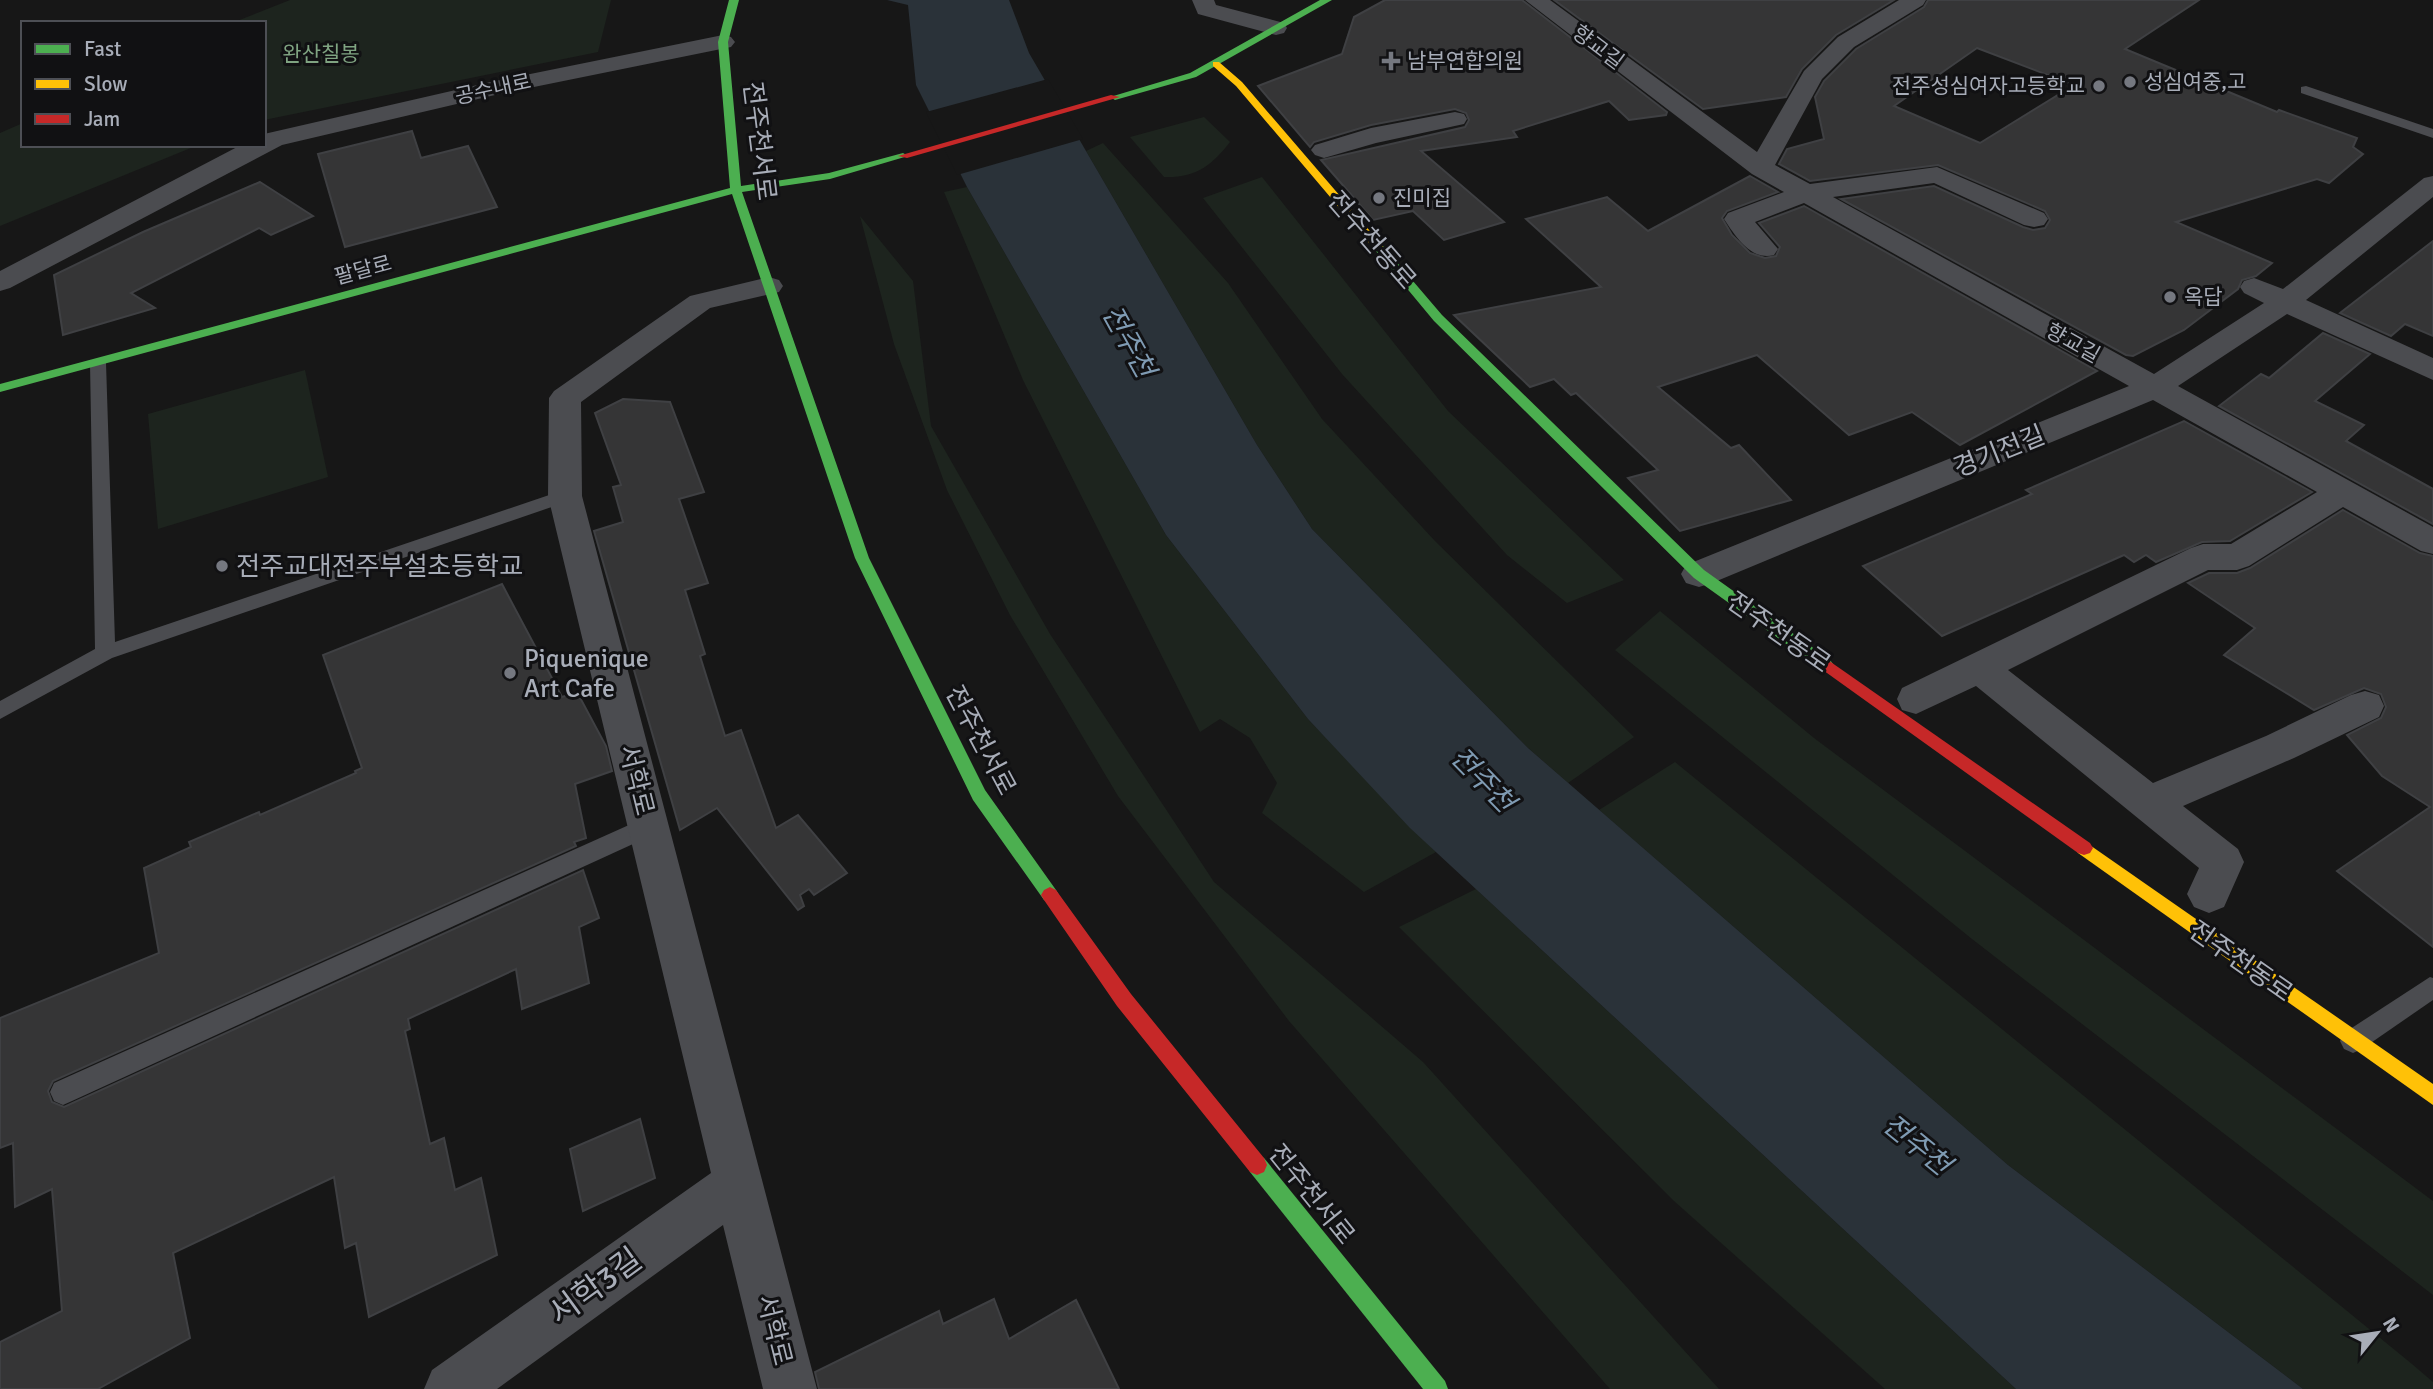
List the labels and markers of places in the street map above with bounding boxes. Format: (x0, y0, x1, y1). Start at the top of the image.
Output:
place label: 남부연합의원 (1407, 48, 1523, 74)
marker: 남부연합의원 (1381, 51, 1401, 71)
place label: 성심여중,고 (2144, 69, 2246, 95)
place label: 전주성심여자고등학교 (1892, 73, 2085, 99)
marker: 성심여중,고 (2122, 74, 2138, 90)
marker: 전주성심여자고등학교 (2091, 78, 2107, 94)
place label: 진미집 (1393, 185, 1451, 211)
marker: 진미집 (1371, 190, 1387, 206)
place label: 옥답 (2184, 284, 2223, 310)
marker: 옥답 (2162, 289, 2178, 305)
place label: 전주교대전주부설초등학교 (236, 551, 523, 583)
marker: 전주교대전주부설초등학교 (214, 558, 230, 574)
place label: Piquenique Art Cafe (524, 643, 649, 705)
marker: Piquenique Art Cafe (502, 665, 518, 681)

